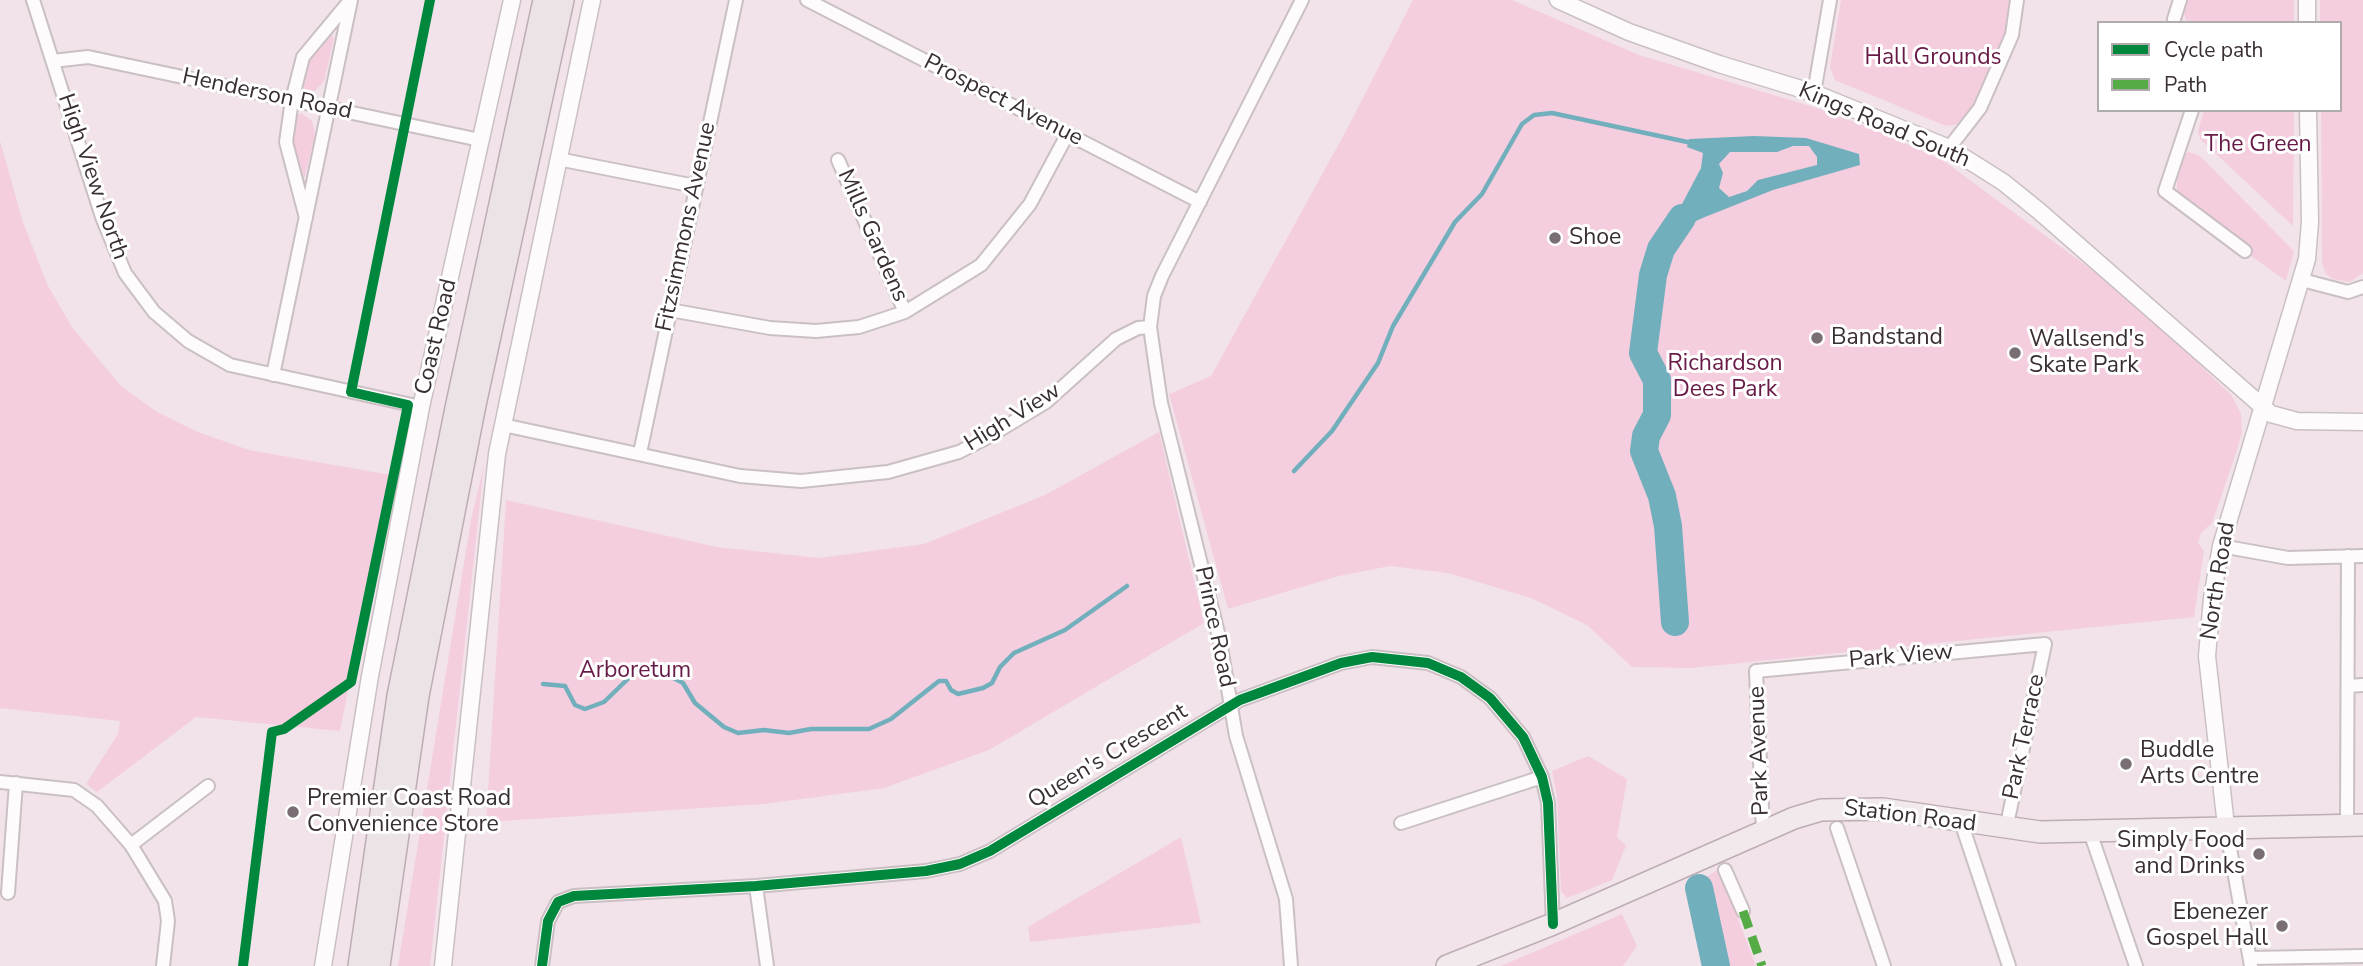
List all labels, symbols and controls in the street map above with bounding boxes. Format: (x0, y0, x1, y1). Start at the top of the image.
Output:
legend (2097, 21, 2342, 112)
text: Cycle path (2164, 36, 2263, 64)
park label: Hall Grounds (1864, 44, 2002, 72)
street label: Prospect Avenue (919, 49, 1087, 153)
street label: Henderson Road (180, 64, 354, 126)
text: Path (2164, 71, 2207, 99)
street label: Kings Road South (1794, 77, 1974, 175)
street label: High View North (51, 90, 133, 264)
street label: Fitzsimmons Avenue (651, 120, 723, 334)
park label: The Green (2204, 131, 2312, 159)
street label: Mills Gardens (830, 165, 914, 307)
place label: Shoe (1569, 224, 1621, 252)
marker: Shoe (1547, 230, 1563, 246)
street label: Coast Road (410, 276, 464, 398)
place label: Bandstand (1831, 324, 1943, 352)
place label: Wallsend's Skate Park (2029, 326, 2145, 380)
marker: Bandstand (1809, 330, 1825, 346)
marker: Wallsend's Skate Park (2007, 345, 2023, 361)
park label: Richardson Dees Park (1667, 350, 1783, 404)
street label: High View (960, 378, 1066, 458)
street label: North Road (2196, 520, 2242, 642)
street label: Prince Road (1188, 564, 1240, 690)
street label: Park View (1848, 639, 1954, 675)
park label: Arboretum (579, 657, 691, 685)
street label: Park Terrace (1998, 672, 2052, 802)
street label: Park Avenue (1744, 686, 1776, 816)
street label: Queen's Crescent (1023, 699, 1193, 815)
place label: Buddle Arts Centre (2140, 737, 2259, 791)
marker: Buddle Arts Centre (2118, 756, 2134, 772)
place label: Premier Coast Road Convenience Store (307, 785, 511, 839)
street label: Station Road (1842, 795, 1978, 839)
marker: Premier Coast Road Convenience Store (285, 804, 301, 820)
place label: Simply Food and Drinks (2117, 827, 2245, 881)
marker: Simply Food and Drinks (2251, 846, 2267, 862)
place label: Ebenezer Gospel Hall (2146, 899, 2268, 953)
marker: Ebenezer Gospel Hall (2274, 918, 2290, 934)

